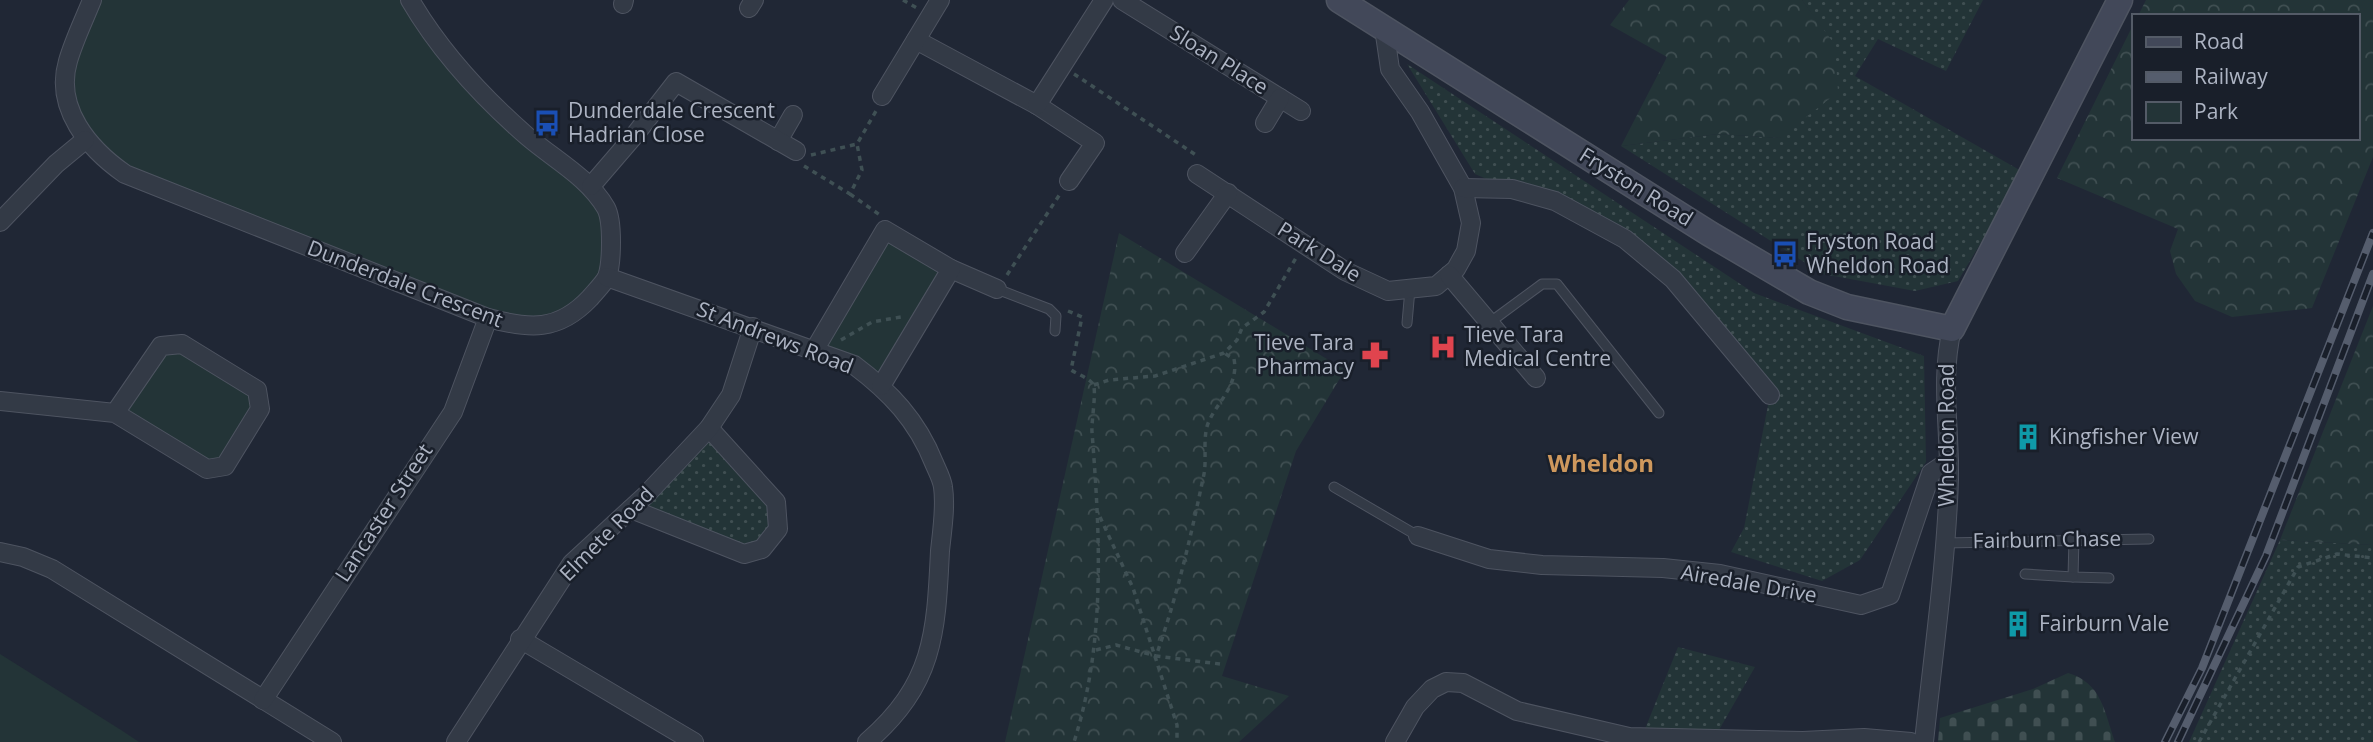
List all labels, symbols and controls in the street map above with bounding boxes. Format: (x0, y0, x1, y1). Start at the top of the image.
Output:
legend (2132, 14, 2359, 140)
street label: Sloan Place (1165, 18, 1274, 100)
text: Road (2194, 27, 2244, 55)
text: Railway (2194, 62, 2268, 90)
place label: Dunderdale Crescent Hadrian Close (568, 96, 775, 148)
text: Park (2194, 97, 2238, 125)
bus stop icon: Dunderdale Crescent Hadrian Close (532, 108, 562, 138)
street label: Fryston Road (1575, 140, 1698, 232)
street label: Park Dale (1273, 215, 1367, 288)
place label: Fryston Road Wheldon Road (1806, 227, 1949, 279)
street label: Dunderdale Crescent (304, 233, 507, 333)
bus stop icon: Fryston Road Wheldon Road (1770, 239, 1800, 269)
street label: St Andrews Road (693, 294, 858, 380)
place label: Tieve Tara Medical Centre (1464, 320, 1611, 372)
place label: Tieve Tara Pharmacy (1254, 328, 1354, 380)
hospital icon: Tieve Tara Medical Centre (1428, 332, 1458, 362)
pharmacy icon: Tieve Tara Pharmacy (1360, 340, 1390, 370)
street label: Wheldon Road (1932, 363, 1960, 507)
building icon: Kingfisher View (2013, 422, 2043, 452)
place label: Kingfisher View (2049, 422, 2199, 450)
street label: Lancaster Street (328, 438, 438, 587)
district label: Wheldon (1548, 446, 1654, 479)
street label: Elmete Road (553, 480, 660, 587)
street label: Fairburn Chase (1972, 524, 2122, 554)
street label: Airedale Drive (1679, 557, 1819, 609)
building icon: Fairburn Vale (2003, 609, 2033, 639)
place label: Fairburn Vale (2039, 609, 2169, 637)

